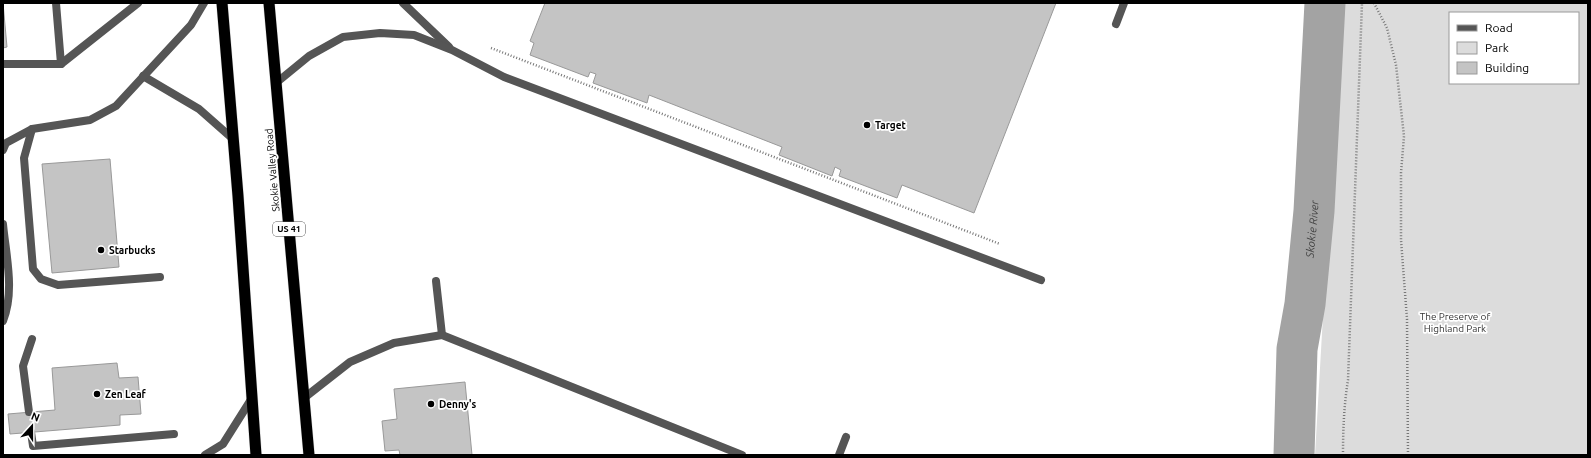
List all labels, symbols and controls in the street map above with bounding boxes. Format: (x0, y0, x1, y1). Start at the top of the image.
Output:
legend (1449, 12, 1579, 84)
text: Road (1485, 21, 1513, 34)
text: Park (1485, 41, 1509, 54)
text: Building (1485, 61, 1529, 74)
marker: Target (862, 120, 872, 130)
place label: Target (875, 120, 906, 131)
street label: Skokie Valley Road (263, 128, 282, 212)
water label: Skokie River (1303, 199, 1321, 259)
road number: US 41 (273, 222, 305, 236)
marker: Starbucks (96, 245, 106, 255)
place label: Starbucks (109, 245, 156, 256)
park label: The Preserve of Highland Park (1420, 311, 1490, 334)
marker: Zen Leaf (92, 389, 102, 399)
place label: Zen Leaf (105, 389, 147, 400)
marker: Denny's (426, 399, 436, 409)
place label: Denny's (439, 399, 476, 410)
north arrow (12, 406, 52, 446)
text: N (30, 410, 42, 424)

